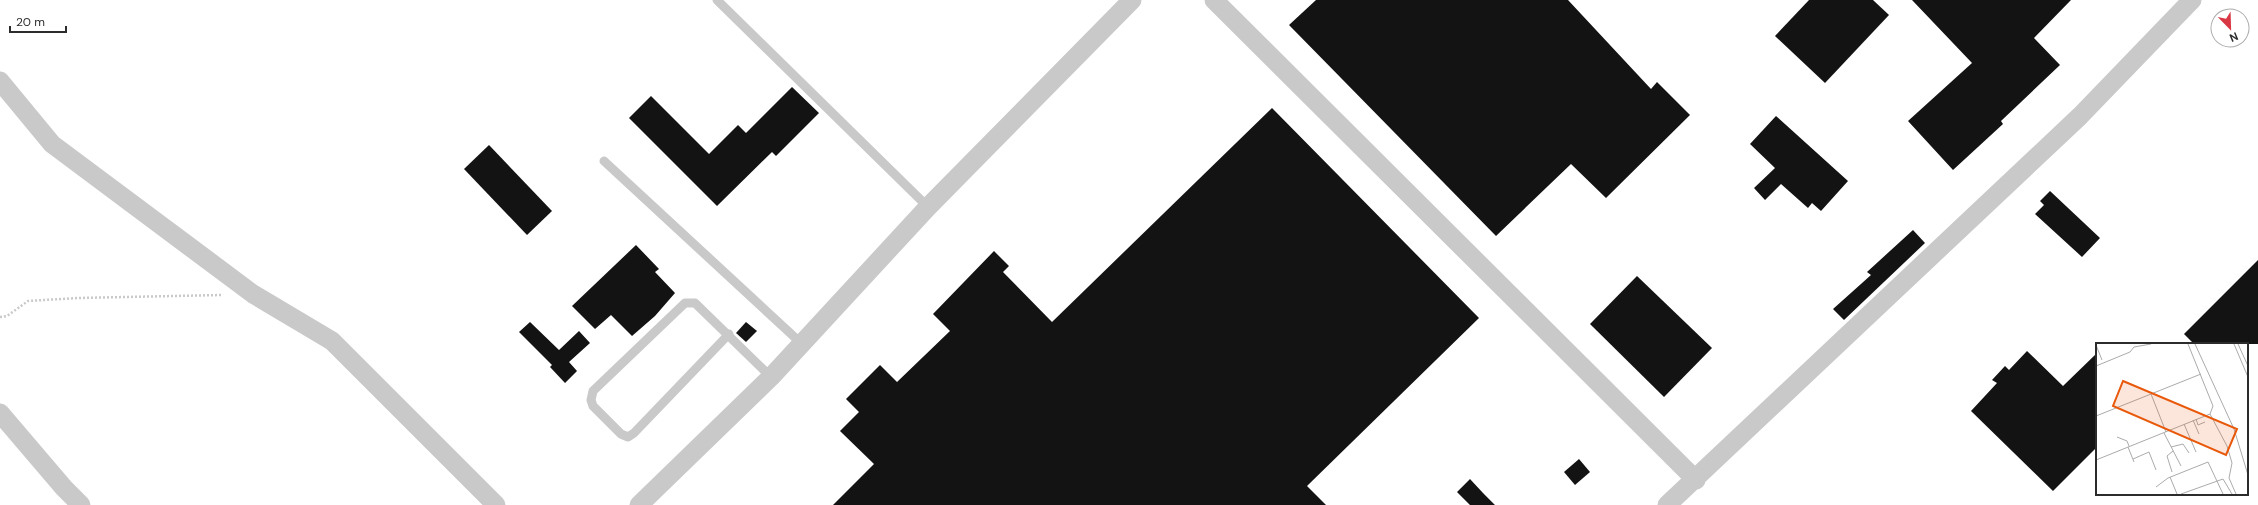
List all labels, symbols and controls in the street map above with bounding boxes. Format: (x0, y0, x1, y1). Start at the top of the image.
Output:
scale bar (10, 8, 66, 34)
north arrow (2210, 8, 2250, 48)
text: 20 m (16, 14, 45, 30)
text: N (2227, 29, 2240, 45)
inset map (2096, 343, 2248, 495)

